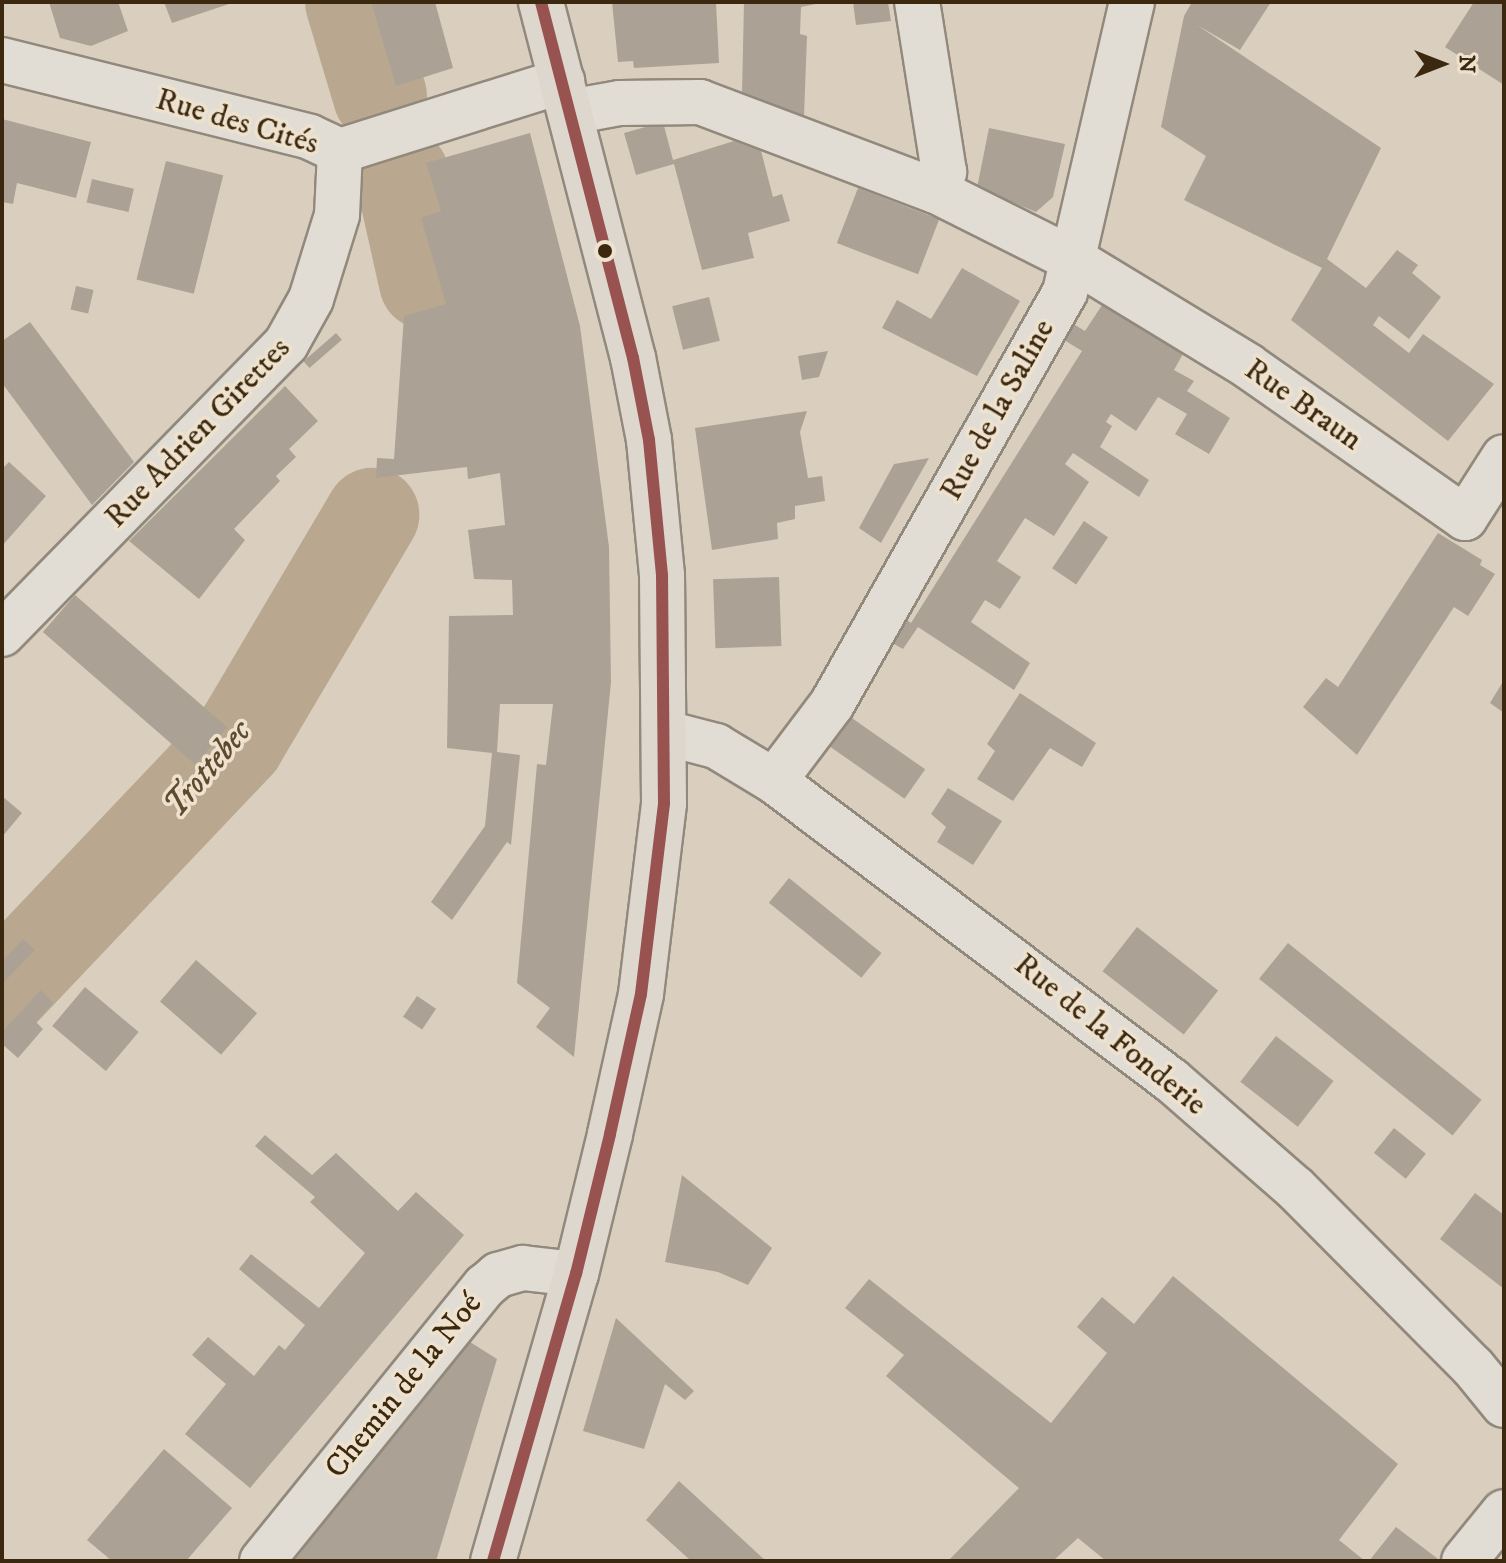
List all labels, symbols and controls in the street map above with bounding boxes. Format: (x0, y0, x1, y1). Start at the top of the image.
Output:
north arrow (1402, 24, 1482, 104)
text: N (1453, 55, 1480, 73)
street label: Rue des Cités (151, 81, 323, 163)
unlabelled marker (597, 243, 613, 259)
street label: Rue de la Saline (932, 313, 1064, 507)
street label: Rue Adrien Girettes (97, 330, 299, 536)
street label: Rue Braun (1237, 351, 1369, 459)
water label: Trottebec (156, 712, 260, 826)
street label: Rue de la Fonderie (1006, 946, 1214, 1124)
street label: Chemin de la Noé (317, 1285, 491, 1487)

